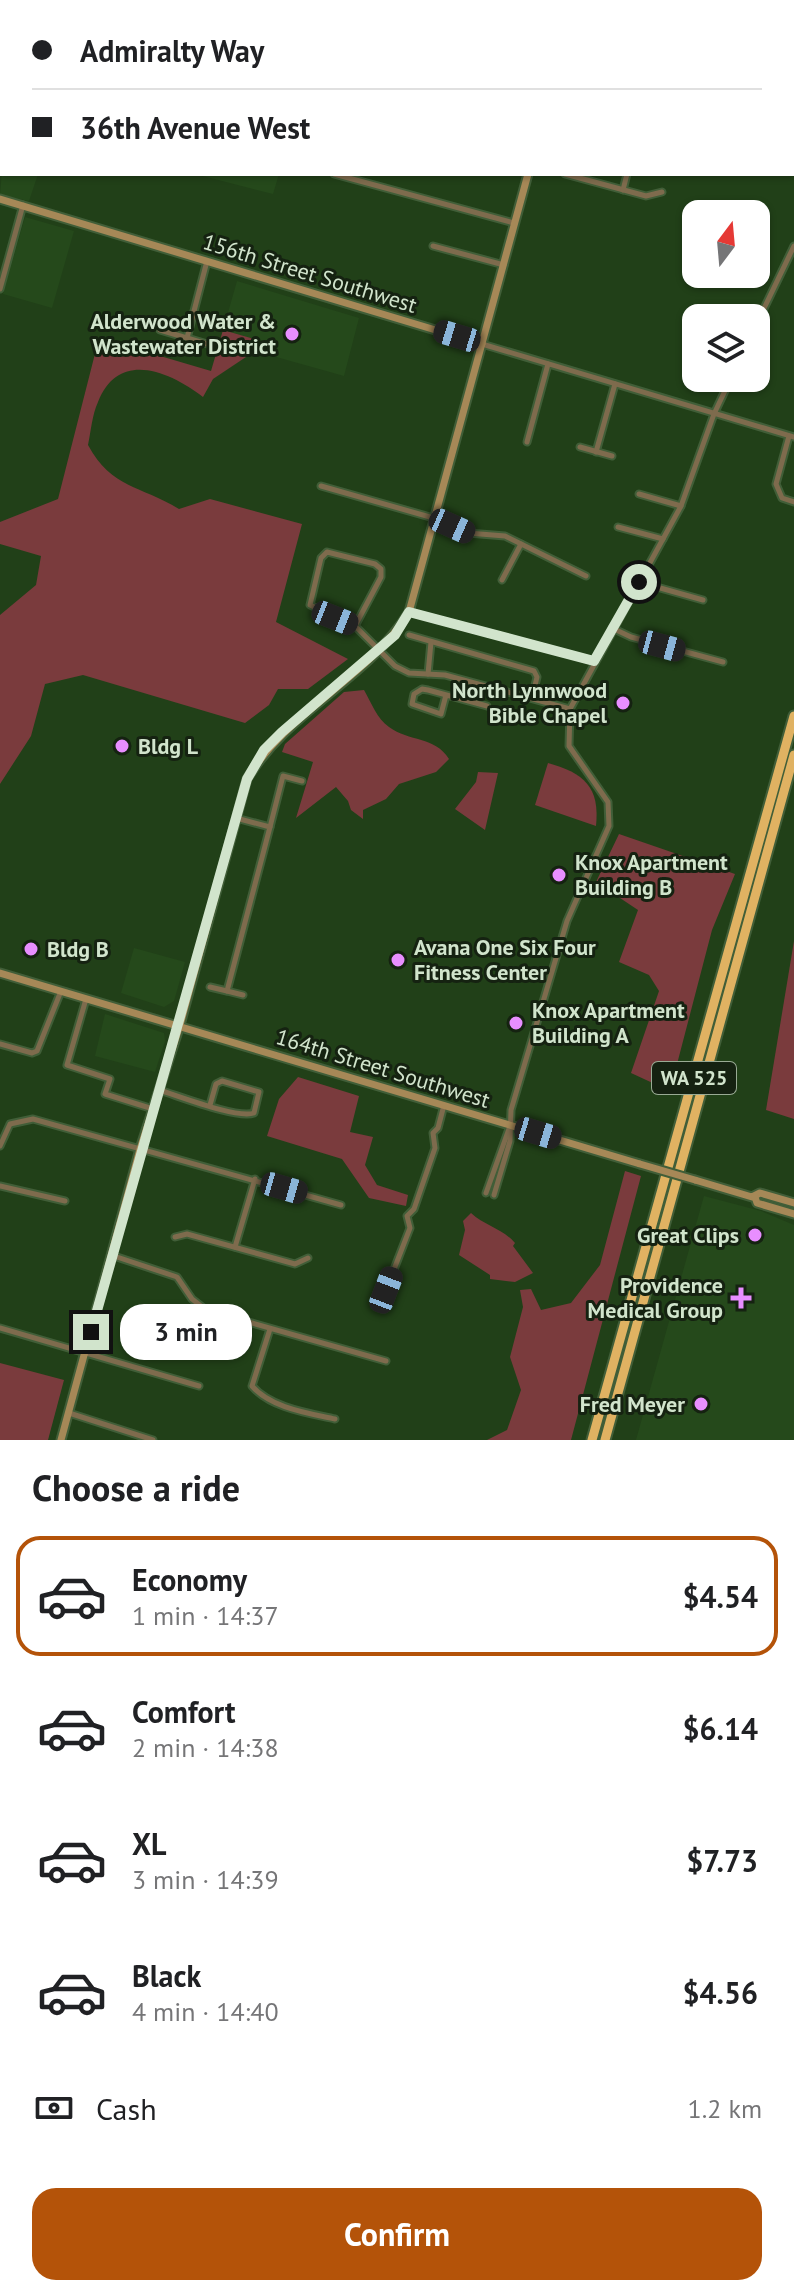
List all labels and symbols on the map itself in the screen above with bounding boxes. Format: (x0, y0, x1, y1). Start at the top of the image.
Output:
north arrow (682, 200, 770, 288)
street label: 156th Street Southwest (200, 227, 421, 319)
place label: Alderwood Water & Wastewater District (91, 307, 276, 360)
car (431, 318, 483, 354)
marker: Alderwood Water & Wastewater District (283, 325, 301, 343)
car (425, 505, 479, 547)
route start (621, 564, 657, 600)
car (308, 598, 362, 638)
car (636, 628, 688, 664)
place label: North Lynnwood Bible Chapel (452, 676, 608, 729)
marker: North Lynnwood Bible Chapel (614, 694, 632, 712)
place label: Bldg L (138, 732, 199, 760)
marker: Bldg L (113, 737, 131, 755)
place label: Knox Apartment Building B (575, 848, 728, 901)
marker: Knox Apartment Building B (550, 866, 568, 884)
place label: Avana One Six Four Fitness Center (414, 933, 596, 986)
place label: Bldg B (47, 935, 109, 963)
marker: Bldg B (22, 940, 40, 958)
marker: Avana One Six Four Fitness Center (389, 951, 407, 969)
place label: Knox Apartment Building A (532, 996, 685, 1049)
marker: Knox Apartment Building A (507, 1014, 525, 1032)
street label: 164th Street Southwest (273, 1022, 494, 1114)
road number: WA 525 (652, 1062, 736, 1094)
car (512, 1115, 564, 1151)
car (258, 1170, 310, 1206)
place label: Great Clips (637, 1221, 739, 1249)
marker: Great Clips (746, 1226, 764, 1244)
car (366, 1263, 406, 1317)
place label: Providence Medical Group (588, 1271, 723, 1324)
marker: Providence Medical Group (730, 1287, 752, 1309)
callout: 3 min (119, 1304, 251, 1360)
route end (73, 1314, 109, 1350)
place label: Fred Meyer (580, 1390, 685, 1418)
marker: Fred Meyer (692, 1395, 710, 1413)

